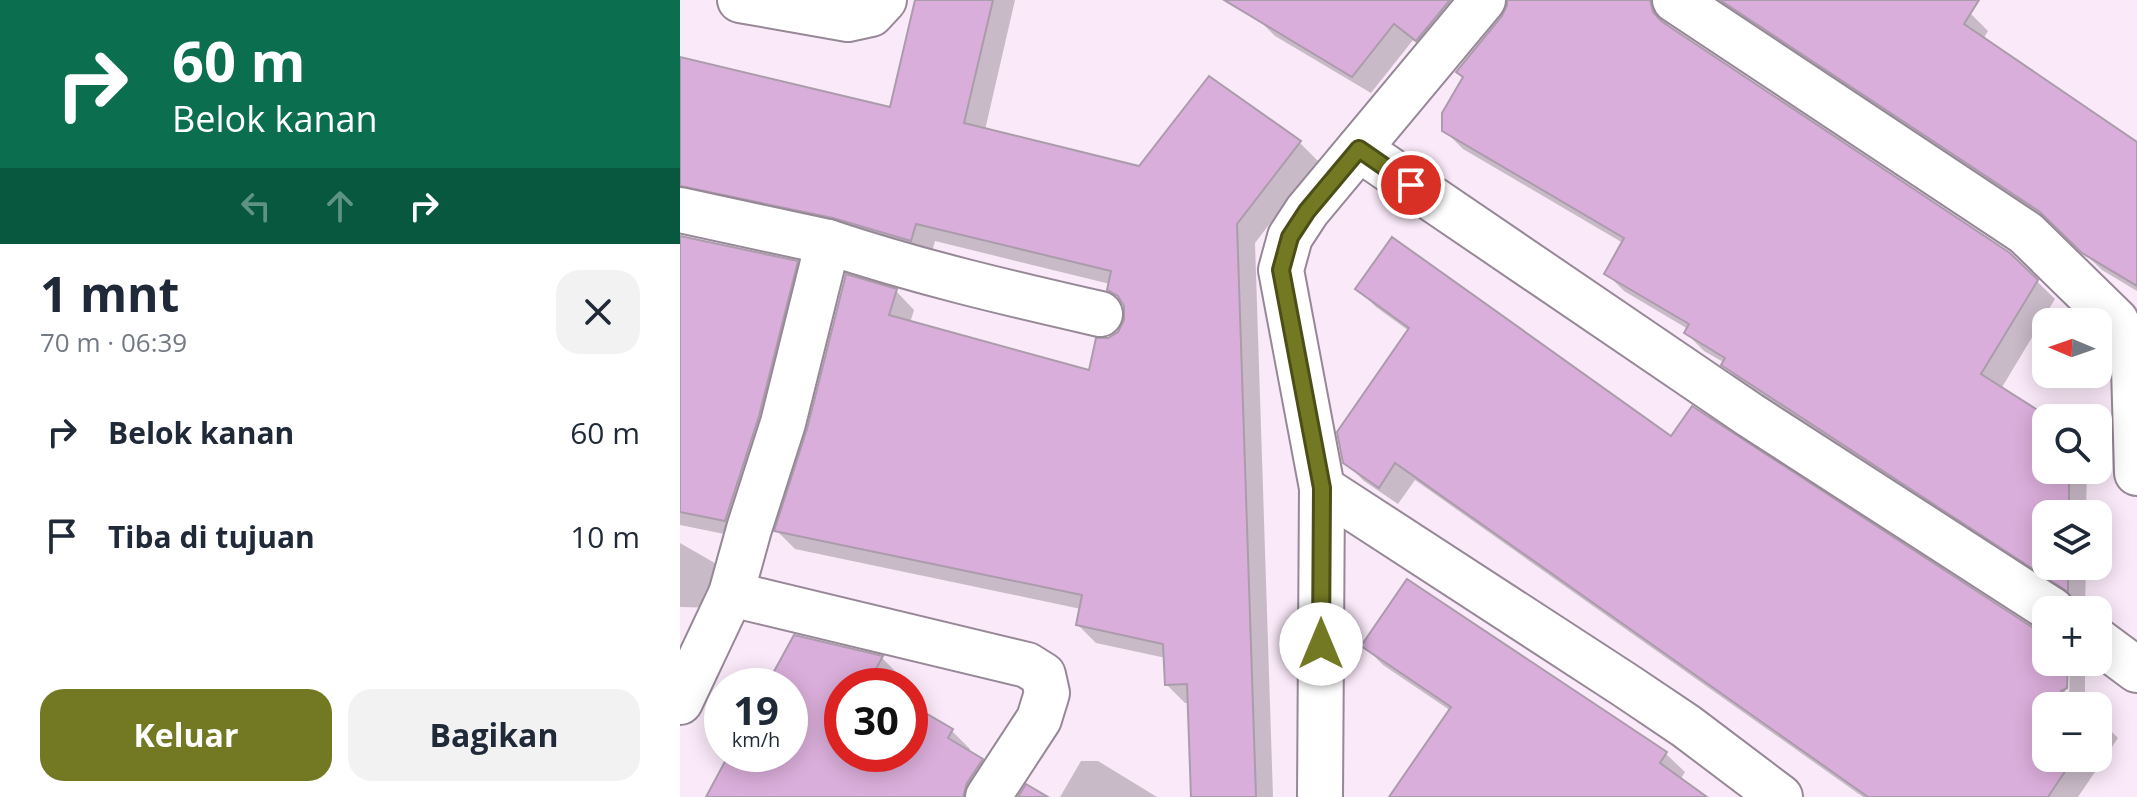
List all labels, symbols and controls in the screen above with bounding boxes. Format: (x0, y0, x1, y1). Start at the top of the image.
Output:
text: 60 m (172, 22, 306, 98)
icon: right (40, 32, 144, 136)
text: Belok kanan (172, 94, 378, 143)
pin (1377, 151, 1445, 219)
icon: arrive (1389, 163, 1433, 207)
icon: left (234, 184, 278, 228)
icon: ahead (318, 184, 362, 228)
icon: right (402, 184, 446, 228)
text: 1 mnt (40, 261, 179, 326)
button: close (556, 270, 640, 354)
north arrow (2032, 308, 2112, 388)
map controls (2032, 308, 2112, 772)
text: 70 m · 06:39 (40, 324, 187, 360)
button: search (2032, 404, 2112, 484)
icon: right (40, 410, 84, 454)
text: Belok kanan (108, 412, 294, 453)
text: 60 m (570, 412, 640, 453)
button: layers (2032, 500, 2112, 580)
icon: arrive (40, 514, 84, 558)
text: Tiba di tujuan (108, 516, 315, 557)
text: 10 m (570, 516, 640, 557)
button: + (2032, 596, 2112, 676)
position arrow (1279, 602, 1363, 686)
speed limit sign: 30 (824, 668, 928, 772)
text: 19 (733, 682, 779, 737)
button: Keluar (40, 689, 332, 781)
button: Bagikan (348, 689, 640, 781)
button: − (2032, 692, 2112, 772)
text: km/h (732, 726, 780, 753)

